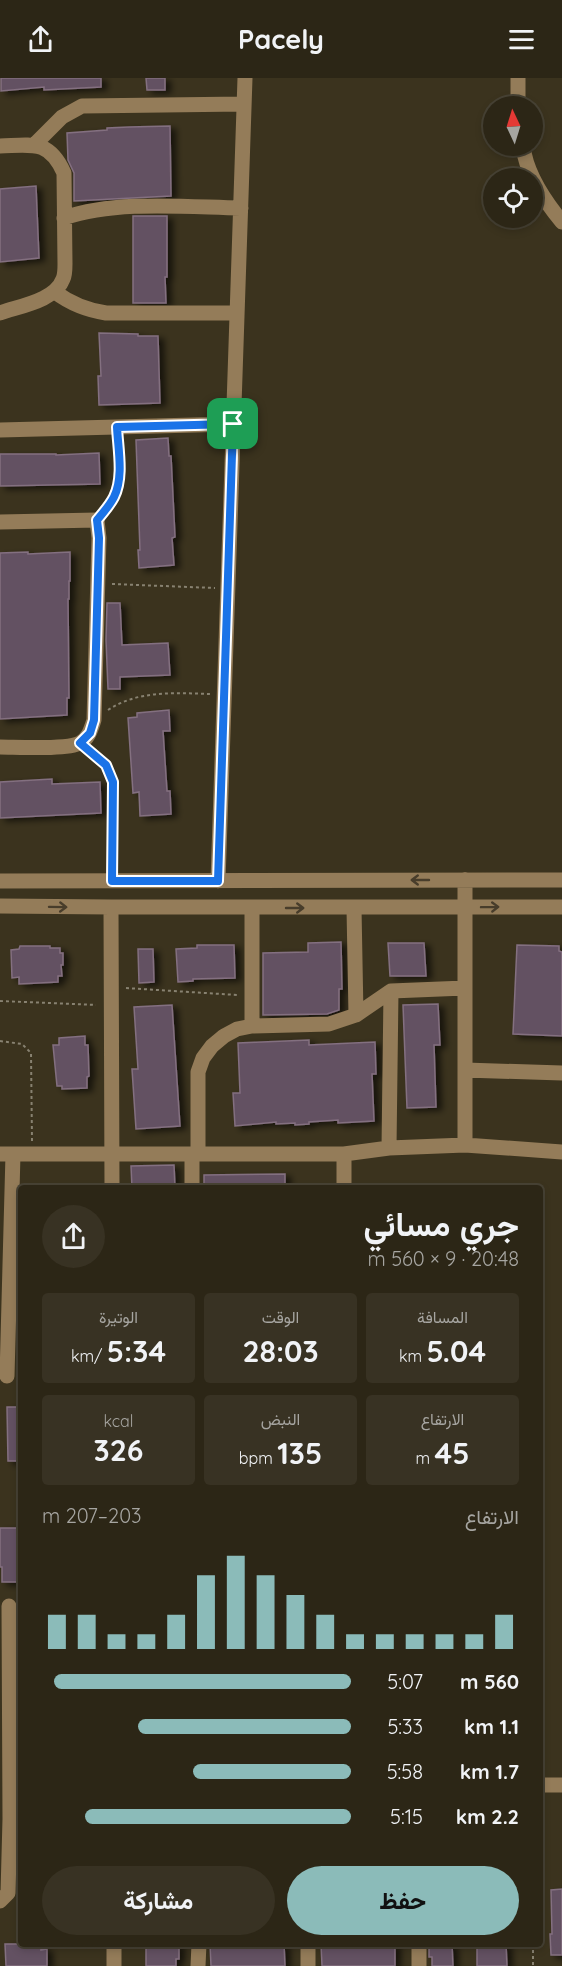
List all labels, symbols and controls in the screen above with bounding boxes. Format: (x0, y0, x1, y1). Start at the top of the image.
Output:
text: Pacely (238, 22, 324, 56)
icon: share (24, 23, 57, 56)
icon: menu (505, 23, 538, 56)
north arrow (483, 96, 543, 156)
map controls (483, 96, 543, 228)
button: locate (483, 168, 543, 228)
pin (207, 398, 258, 449)
icon: arrive (216, 407, 249, 440)
one-way arrow (410, 874, 430, 886)
one-way arrow (48, 901, 68, 912)
one-way arrow (285, 902, 305, 914)
one-way arrow (480, 902, 500, 913)
text: جري مسائي (363, 1203, 519, 1244)
button: share (42, 1205, 105, 1268)
text: 20:48 · 9 × 560 m (367, 1246, 519, 1271)
text: الوتيرة (99, 1307, 138, 1327)
text: الوقت (262, 1307, 299, 1327)
text: المسافة (417, 1307, 468, 1327)
text: 5:34 (107, 1332, 166, 1370)
text: 28:03 (242, 1332, 319, 1370)
text: 5.04 (426, 1332, 486, 1370)
text: /km (71, 1346, 107, 1366)
text: km (399, 1346, 426, 1366)
text: النبض (261, 1409, 300, 1429)
text: الارتفاع (421, 1409, 464, 1429)
text: kcal (104, 1411, 133, 1431)
text: 326 (94, 1431, 143, 1469)
text: 135 (277, 1434, 322, 1472)
text: 45 (435, 1434, 469, 1472)
text: bpm (239, 1448, 277, 1468)
text: m (416, 1448, 435, 1468)
text: 203–207 m (42, 1503, 142, 1528)
text: الارتفاع (465, 1504, 519, 1529)
text: 5:07 (387, 1669, 423, 1694)
text: 560 m (460, 1669, 519, 1694)
text: 5:33 (387, 1714, 423, 1739)
text: 1.1 km (464, 1714, 519, 1739)
text: 5:58 (387, 1759, 423, 1784)
text: 1.7 km (460, 1759, 519, 1784)
text: 5:15 (390, 1804, 423, 1829)
text: 2.2 km (456, 1804, 519, 1829)
button: مشاركة (42, 1866, 275, 1935)
button: حفظ (287, 1866, 519, 1935)

